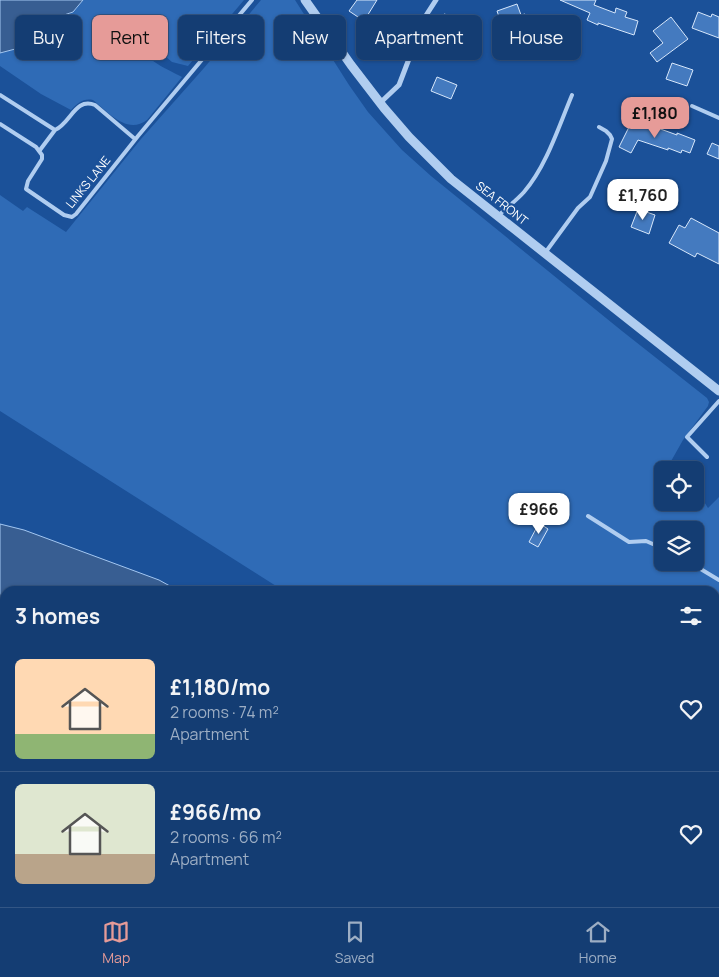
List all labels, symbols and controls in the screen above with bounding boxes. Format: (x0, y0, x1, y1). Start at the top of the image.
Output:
chip: Buy (15, 15, 82, 60)
chip: Rent (92, 15, 168, 60)
chip: Filters (178, 15, 264, 60)
chip: New (274, 15, 346, 60)
chip: Apartment (356, 15, 482, 60)
chip: House (492, 15, 581, 60)
pin: £1,180 (614, 96, 696, 139)
text: £1,180 (632, 102, 678, 124)
street label: LINKS LANE (62, 152, 114, 212)
street label: SEA FRONT (472, 177, 532, 229)
pin: £1,760 (602, 178, 684, 221)
text: £1,760 (618, 184, 668, 206)
map controls (654, 461, 704, 571)
button: locate (654, 461, 704, 511)
pin: £966 (509, 492, 569, 535)
text: £966 (520, 498, 558, 520)
button: layers (654, 521, 704, 571)
text: 3 homes (15, 602, 100, 630)
icon: filters (677, 602, 705, 630)
text: £1,180/mo (170, 673, 270, 701)
icon: home (55, 679, 115, 739)
icon: heart (677, 695, 705, 723)
text: 2 rooms · 74 m² (170, 701, 279, 723)
text: Apartment (170, 723, 249, 745)
text: £966/mo (170, 798, 261, 826)
icon: home (55, 804, 115, 864)
icon: heart (677, 820, 705, 848)
text: 2 rooms · 66 m² (170, 826, 282, 848)
text: Apartment (170, 848, 249, 870)
tab: Map (102, 918, 130, 967)
tab: Saved (335, 918, 374, 967)
tab: Home (579, 918, 617, 967)

